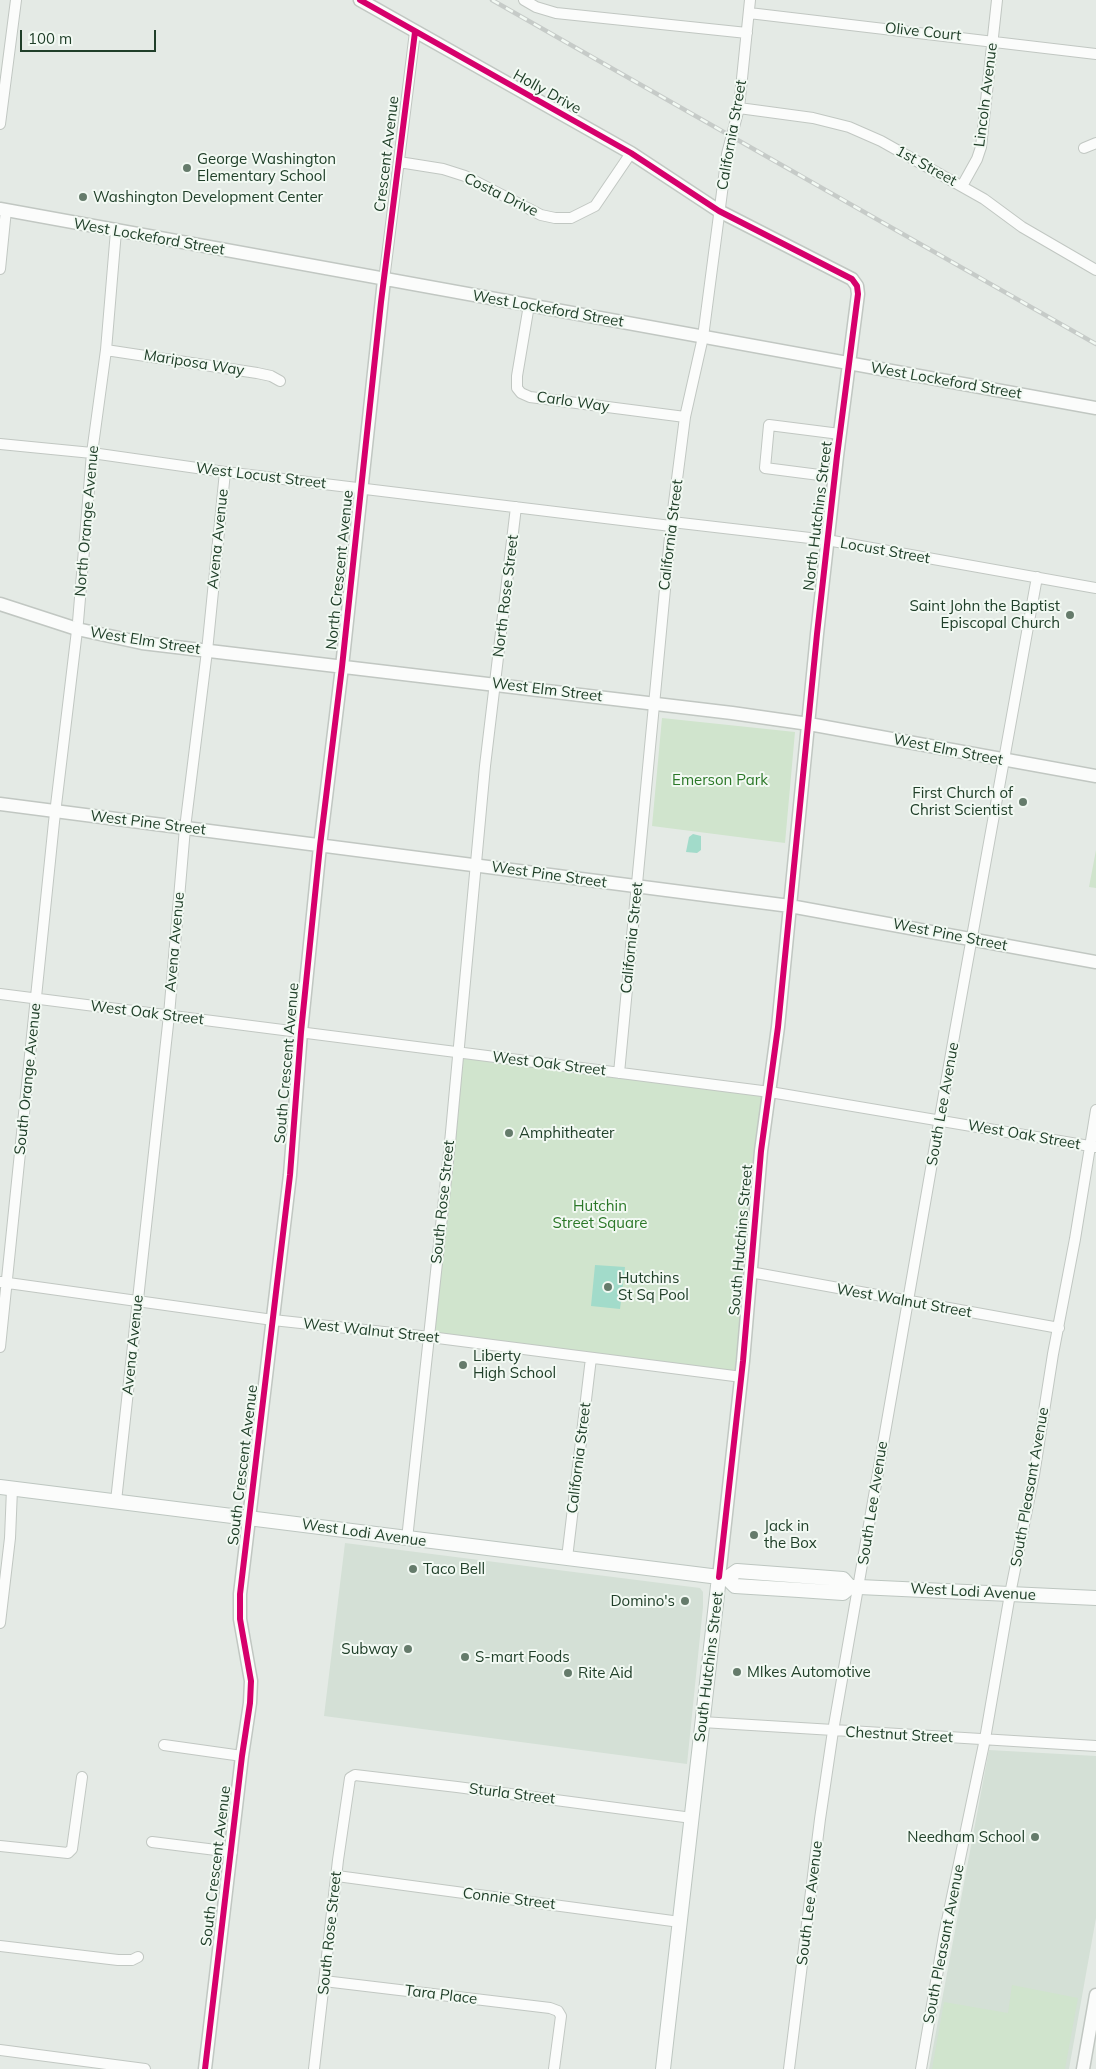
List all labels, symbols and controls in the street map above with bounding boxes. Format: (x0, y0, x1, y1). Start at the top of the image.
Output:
street label: Olive Court (884, 19, 962, 45)
scale bar (22, 20, 159, 52)
text: 100 m (28, 29, 72, 48)
street label: Lincoln Avenue (971, 42, 1001, 148)
street label: Holly Drive (510, 66, 584, 118)
street label: California Street (713, 78, 751, 192)
street label: Crescent Avenue (371, 95, 403, 213)
street label: 1st Street (892, 142, 960, 190)
place label: George Washington Elementary School (197, 150, 336, 185)
marker: George Washington Elementary School (181, 162, 193, 174)
street label: Costa Drive (461, 169, 541, 221)
place label: Washington Development Center (93, 188, 323, 206)
marker: Washington Development Center (77, 191, 89, 203)
street label: West Lockeford Street (72, 215, 226, 259)
street label: West Lockeford Street (471, 287, 625, 331)
street label: Mariposa Way (142, 346, 246, 380)
street label: West Lockeford Street (869, 359, 1023, 403)
street label: Carlo Way (535, 388, 611, 416)
street label: North Hutchins Street (800, 440, 836, 592)
street label: North Orange Avenue (71, 445, 103, 597)
street label: West Locust Street (195, 459, 327, 493)
street label: California Street (655, 478, 687, 592)
street label: Avena Avenue (204, 488, 232, 590)
street label: North Crescent Avenue (323, 489, 357, 651)
street label: North Rose Street (490, 534, 522, 658)
street label: Locust Street (839, 534, 931, 568)
place label: Saint John the Baptist Episcopal Church (909, 597, 1060, 632)
marker: Saint John the Baptist Episcopal Church (1064, 609, 1076, 621)
street label: West Elm Street (89, 623, 201, 659)
street label: West Elm Street (491, 674, 603, 706)
street label: West Elm Street (892, 731, 1004, 769)
park label: Emerson Park (672, 771, 768, 789)
place label: First Church of Christ Scientist (910, 784, 1013, 819)
marker: First Church of Christ Scientist (1017, 796, 1029, 808)
street label: West Pine Street (89, 807, 207, 839)
street label: West Pine Street (490, 858, 608, 892)
street label: California Street (617, 881, 647, 995)
street label: Avena Avenue (162, 891, 188, 993)
street label: West Pine Street (891, 915, 1009, 955)
street label: South Crescent Avenue (271, 982, 303, 1144)
street label: West Oak Street (89, 997, 205, 1029)
street label: South Orange Avenue (11, 1002, 45, 1156)
street label: South Lee Avenue (923, 1041, 963, 1167)
street label: West Oak Street (491, 1048, 607, 1080)
street label: West Oak Street (966, 1116, 1082, 1154)
place label: Amphitheater (519, 1124, 615, 1142)
marker: Amphitheater (503, 1127, 515, 1139)
street label: South Rose Street (428, 1139, 458, 1265)
street label: South Hutchins Street (725, 1164, 757, 1316)
park label: Hutchin Street Square (553, 1197, 647, 1232)
place label: Hutchins St Sq Pool (618, 1269, 689, 1304)
street label: West Walnut Street (835, 1280, 973, 1322)
marker: Hutchins St Sq Pool (602, 1281, 614, 1293)
street label: Avena Avenue (119, 1294, 147, 1396)
street label: West Walnut Street (302, 1315, 440, 1347)
place label: Liberty High School (473, 1347, 556, 1382)
marker: Liberty High School (457, 1359, 469, 1371)
street label: South Crescent Avenue (224, 1384, 262, 1546)
street label: California Street (563, 1401, 595, 1515)
street label: South Pleasant Avenue (1007, 1406, 1053, 1568)
street label: South Lee Avenue (854, 1440, 892, 1566)
street label: West Lodi Avenue (300, 1515, 428, 1551)
place label: Jack in the Box (764, 1517, 817, 1552)
marker: Jack in the Box (748, 1529, 760, 1541)
place label: Taco Bell (423, 1560, 485, 1578)
marker: Taco Bell (407, 1563, 419, 1575)
street label: West Lodi Avenue (910, 1580, 1036, 1604)
street label: South Hutchins Street (691, 1591, 727, 1743)
place label: Domino's (610, 1592, 675, 1610)
marker: Domino's (679, 1595, 691, 1607)
place label: Subway (341, 1640, 398, 1658)
marker: Subway (402, 1643, 414, 1655)
place label: S-mart Foods (475, 1648, 570, 1666)
marker: S-mart Foods (459, 1651, 471, 1663)
place label: MIkes Automotive (747, 1663, 871, 1681)
place label: Rite Aid (578, 1664, 633, 1682)
marker: MIkes Automotive (731, 1666, 743, 1678)
marker: Rite Aid (562, 1667, 574, 1679)
street label: Chestnut Street (845, 1723, 953, 1747)
street label: Sturla Street (468, 1780, 556, 1808)
street label: South Crescent Avenue (197, 1785, 235, 1947)
place label: Needham School (907, 1828, 1025, 1846)
marker: Needham School (1029, 1831, 1041, 1843)
street label: South Lee Avenue (793, 1840, 827, 1966)
street label: South Pleasant Avenue (920, 1863, 968, 2025)
street label: South Rose Street (315, 1870, 345, 1996)
street label: Connie Street (462, 1884, 556, 1914)
street label: Tara Place (404, 1982, 478, 2008)

